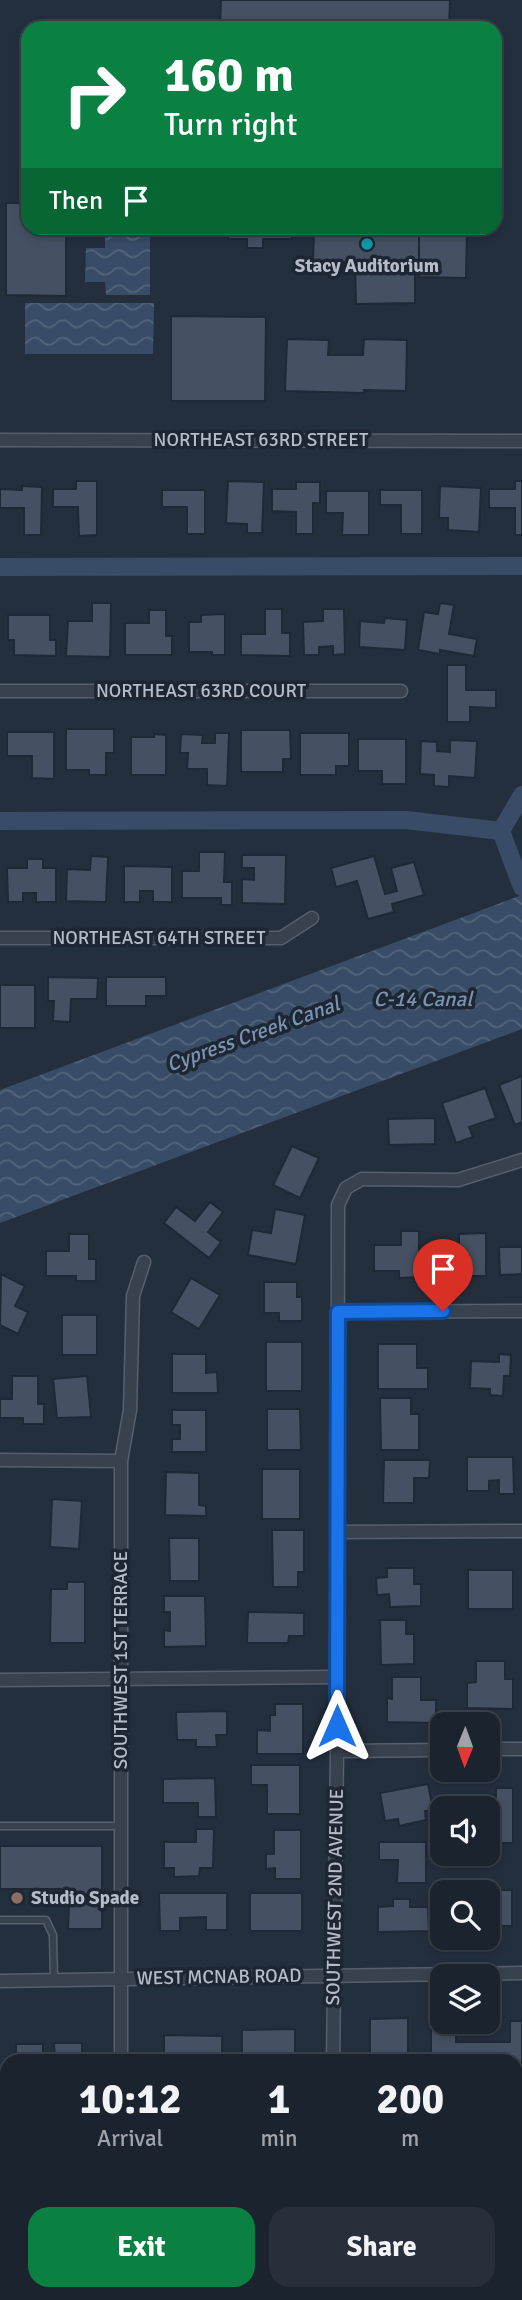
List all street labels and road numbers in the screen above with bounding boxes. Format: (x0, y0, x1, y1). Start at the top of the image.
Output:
street label: NORTHEAST 63RD STREET (154, 428, 369, 452)
street label: NORTHEAST 63RD COURT (96, 679, 307, 703)
street label: NORTHEAST 64TH STREET (52, 926, 266, 950)
street label: SOUTHWEST 1ST TERRACE (109, 1551, 133, 1769)
street label: SOUTHWEST 2ND AVENUE (321, 1788, 349, 2006)
street label: WEST MCNAB ROAD (136, 1964, 302, 1990)

